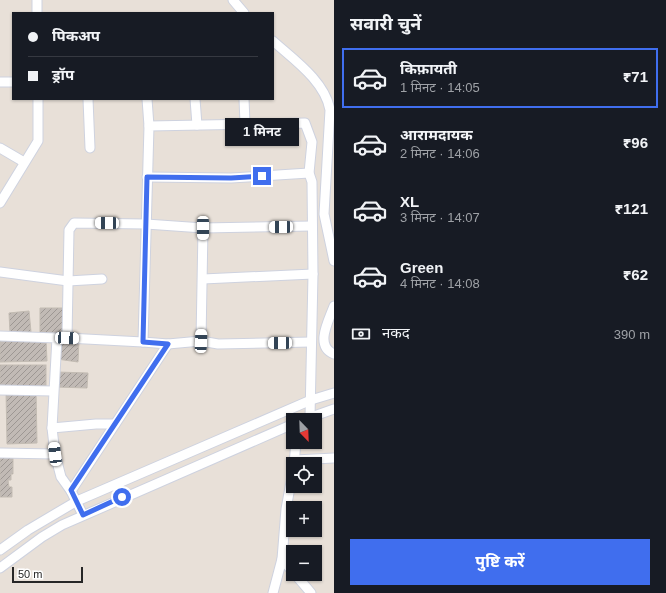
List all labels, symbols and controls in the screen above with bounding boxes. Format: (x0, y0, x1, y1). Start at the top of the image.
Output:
text: सवारी चुनें (350, 14, 421, 34)
text: पिकअप (52, 27, 100, 44)
icon: car (352, 60, 388, 96)
text: किफ़ायती (400, 60, 457, 77)
text: ड्रॉप (52, 66, 74, 83)
text: ₹71 (623, 68, 648, 85)
text: 1 मिनट · 14:05 (400, 80, 480, 95)
callout: 1 मिनट (225, 118, 299, 146)
text: 1 मिनट (243, 124, 281, 139)
icon: car (352, 126, 388, 162)
text: आरामदायक (400, 126, 473, 143)
text: ₹96 (623, 134, 648, 151)
text: 2 मिनट · 14:06 (400, 146, 480, 161)
route end (253, 167, 271, 185)
icon: car (352, 192, 388, 228)
text: XL (400, 193, 419, 210)
text: ₹121 (614, 200, 648, 217)
text: 3 मिनट · 14:07 (400, 210, 480, 225)
car (197, 216, 209, 240)
car (95, 217, 119, 229)
car (269, 221, 293, 233)
icon: car (352, 258, 388, 294)
text: Green (400, 259, 443, 276)
text: ₹62 (623, 266, 648, 283)
text: 4 मिनट · 14:08 (400, 276, 480, 291)
icon: cash (350, 323, 372, 345)
text: नकद (382, 324, 410, 341)
text: 390 m (614, 327, 650, 342)
car (195, 329, 207, 353)
car (55, 331, 79, 345)
car (268, 337, 292, 349)
north arrow (286, 413, 322, 449)
map controls (286, 413, 322, 581)
car (48, 441, 62, 467)
button: locate (286, 457, 322, 493)
route start (113, 488, 131, 506)
button: + (286, 501, 322, 537)
button: पुष्टि करें (350, 539, 650, 585)
button: − (286, 545, 322, 581)
scale bar (12, 565, 83, 584)
text: 50 m (18, 568, 42, 580)

